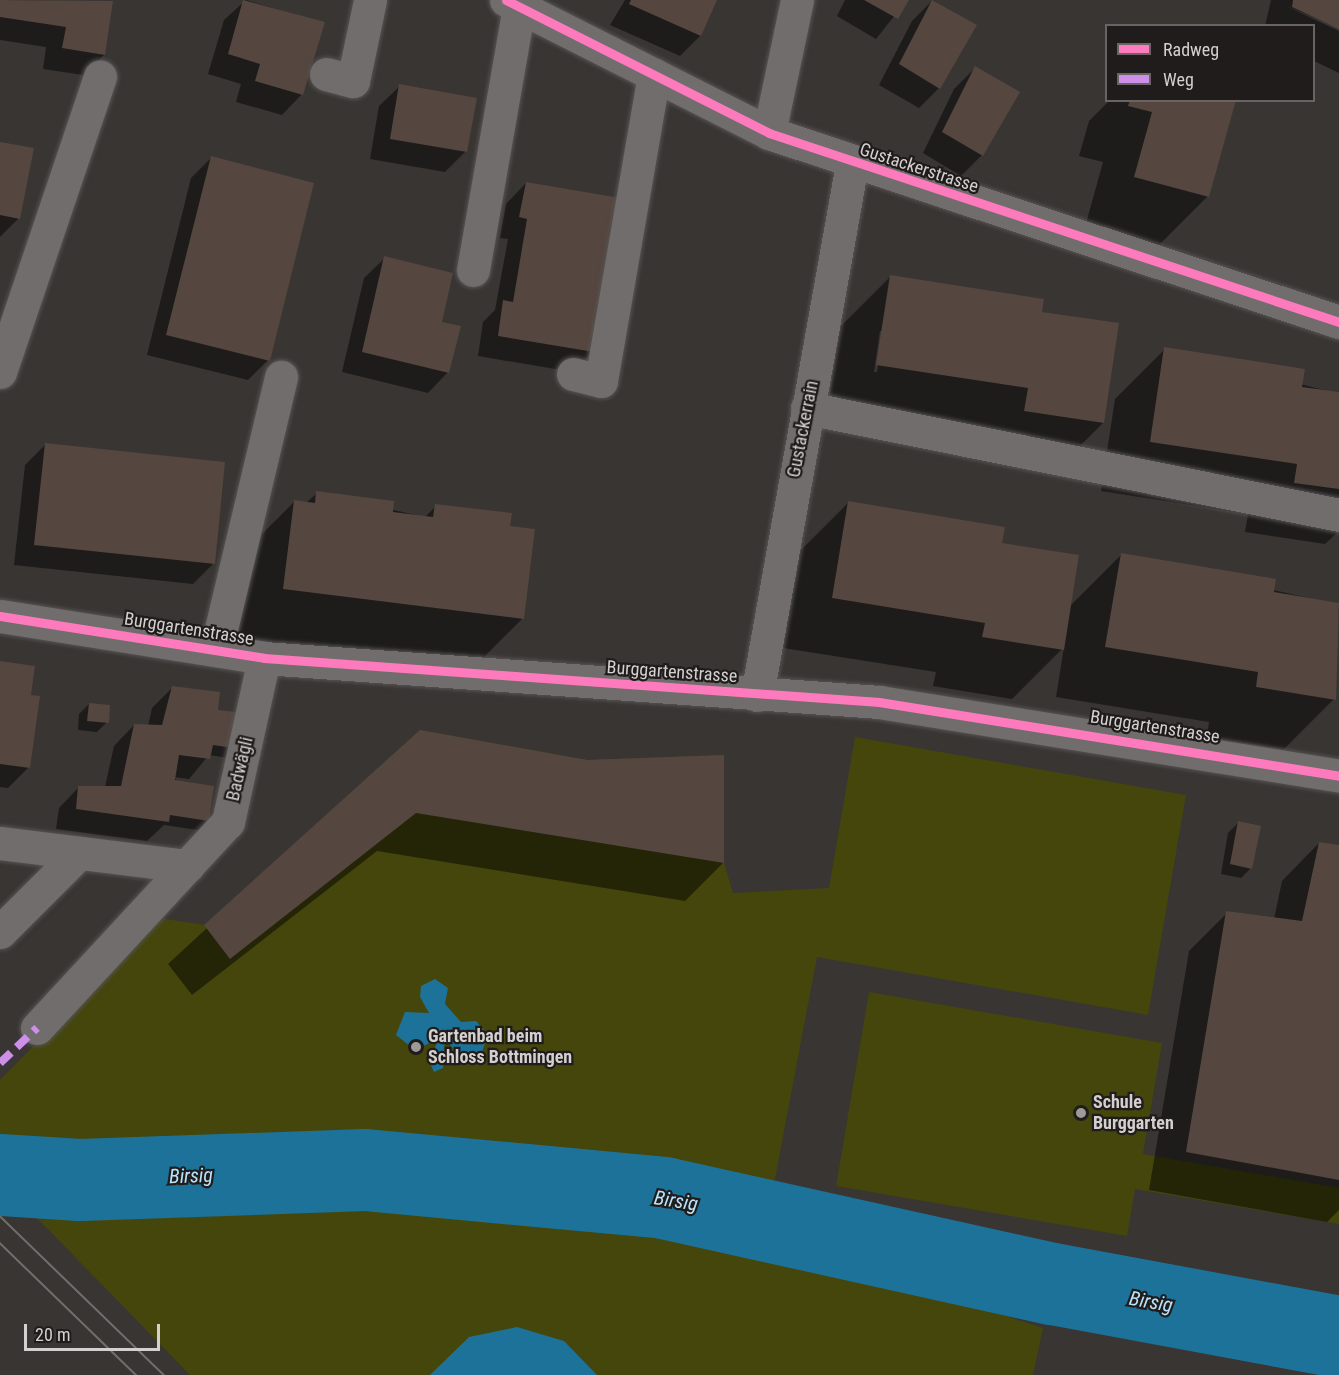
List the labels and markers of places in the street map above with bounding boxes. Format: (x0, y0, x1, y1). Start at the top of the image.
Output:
place label: Gartenbad beim Schloss Bottmingen (428, 1026, 572, 1068)
marker: Gartenbad beim Schloss Bottmingen (409, 1040, 423, 1054)
place label: Schule Burggarten (1093, 1092, 1174, 1134)
marker: Schule Burggarten (1074, 1106, 1088, 1120)

